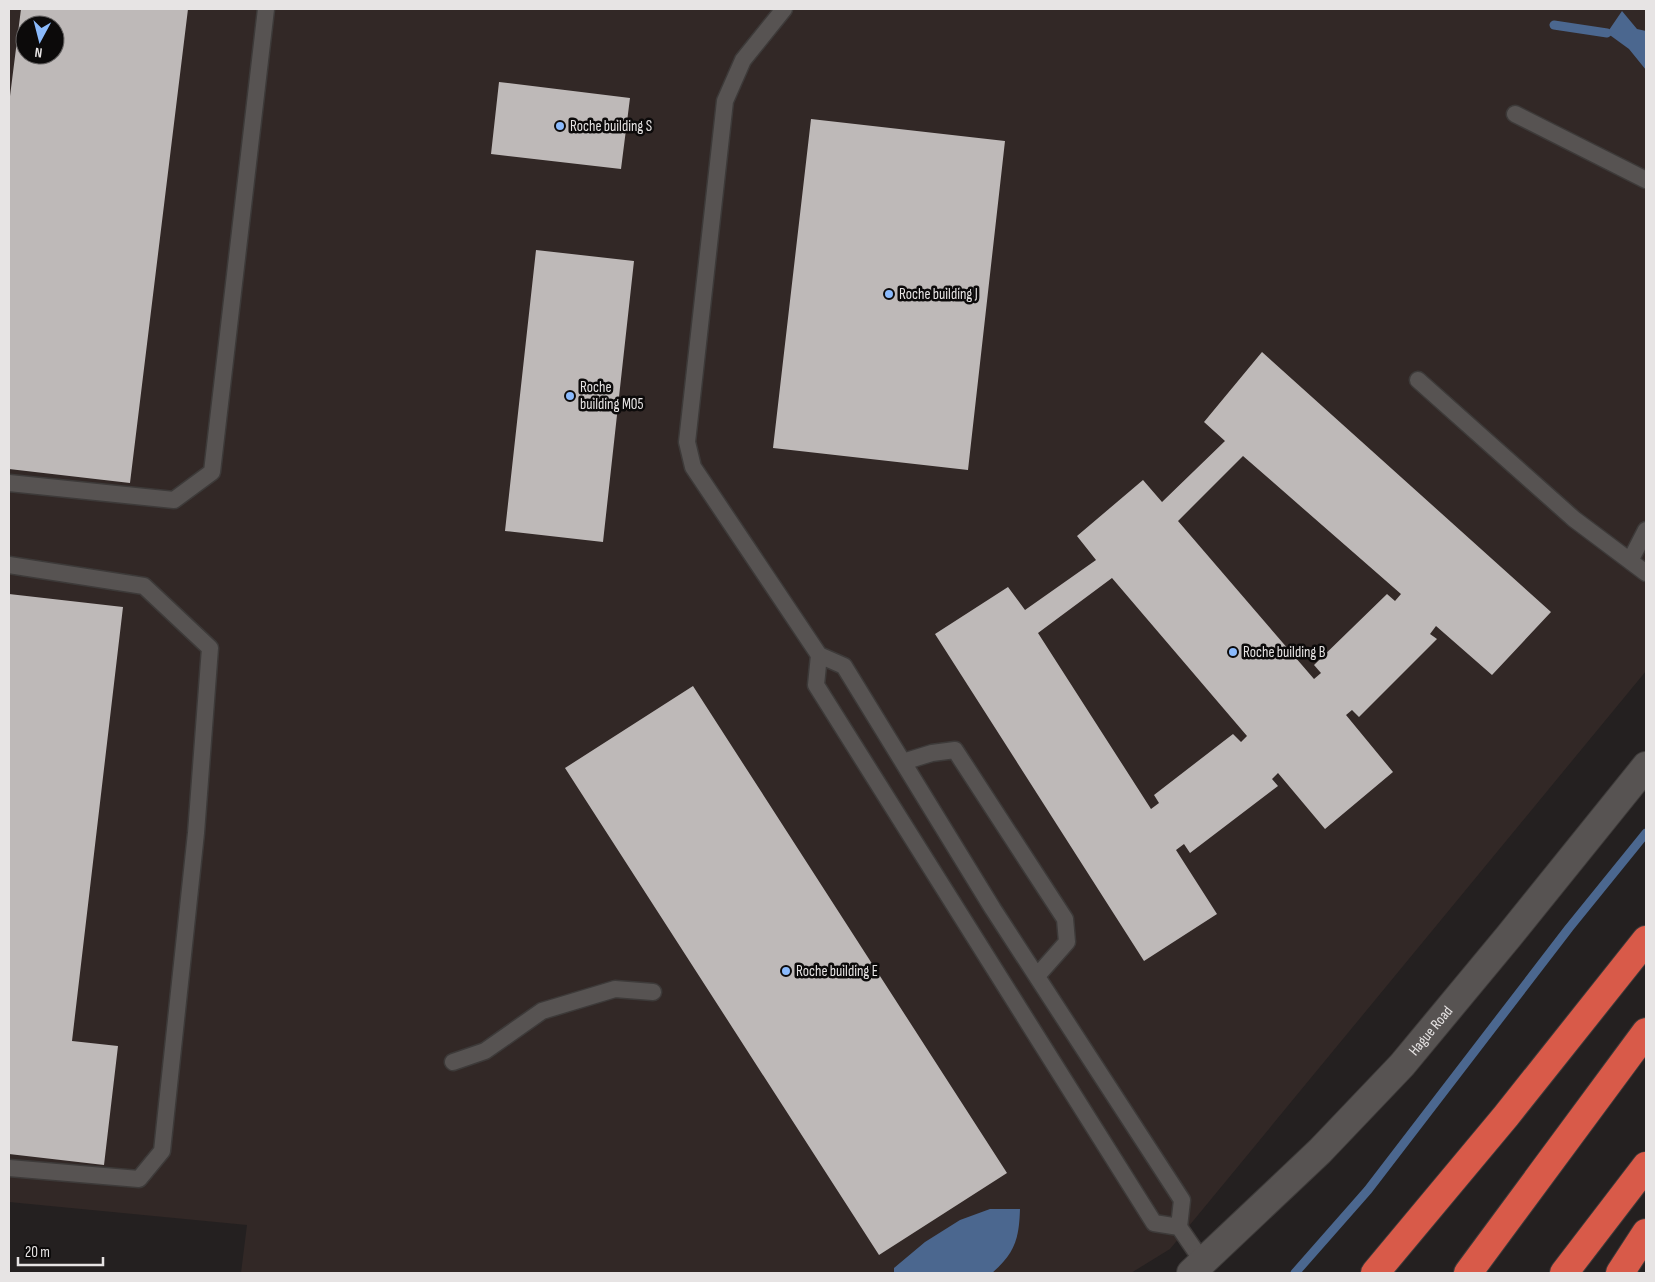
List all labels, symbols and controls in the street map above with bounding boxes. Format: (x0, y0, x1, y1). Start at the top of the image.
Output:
north arrow (15, 15, 65, 65)
text: N (34, 44, 43, 61)
place label: Roche building S (570, 117, 652, 136)
marker: Roche building S (554, 120, 566, 132)
place label: Roche building J (899, 285, 978, 304)
marker: Roche building J (883, 288, 895, 300)
place label: Roche building M05 (580, 378, 644, 414)
marker: Roche building M05 (564, 390, 576, 402)
place label: Roche building B (1243, 643, 1326, 662)
marker: Roche building B (1227, 646, 1239, 658)
place label: Roche building E (796, 962, 878, 981)
marker: Roche building E (780, 965, 792, 977)
street label: Hague Road (1405, 1002, 1457, 1060)
scale bar (18, 1234, 102, 1266)
text: 20 m (25, 1243, 50, 1262)

